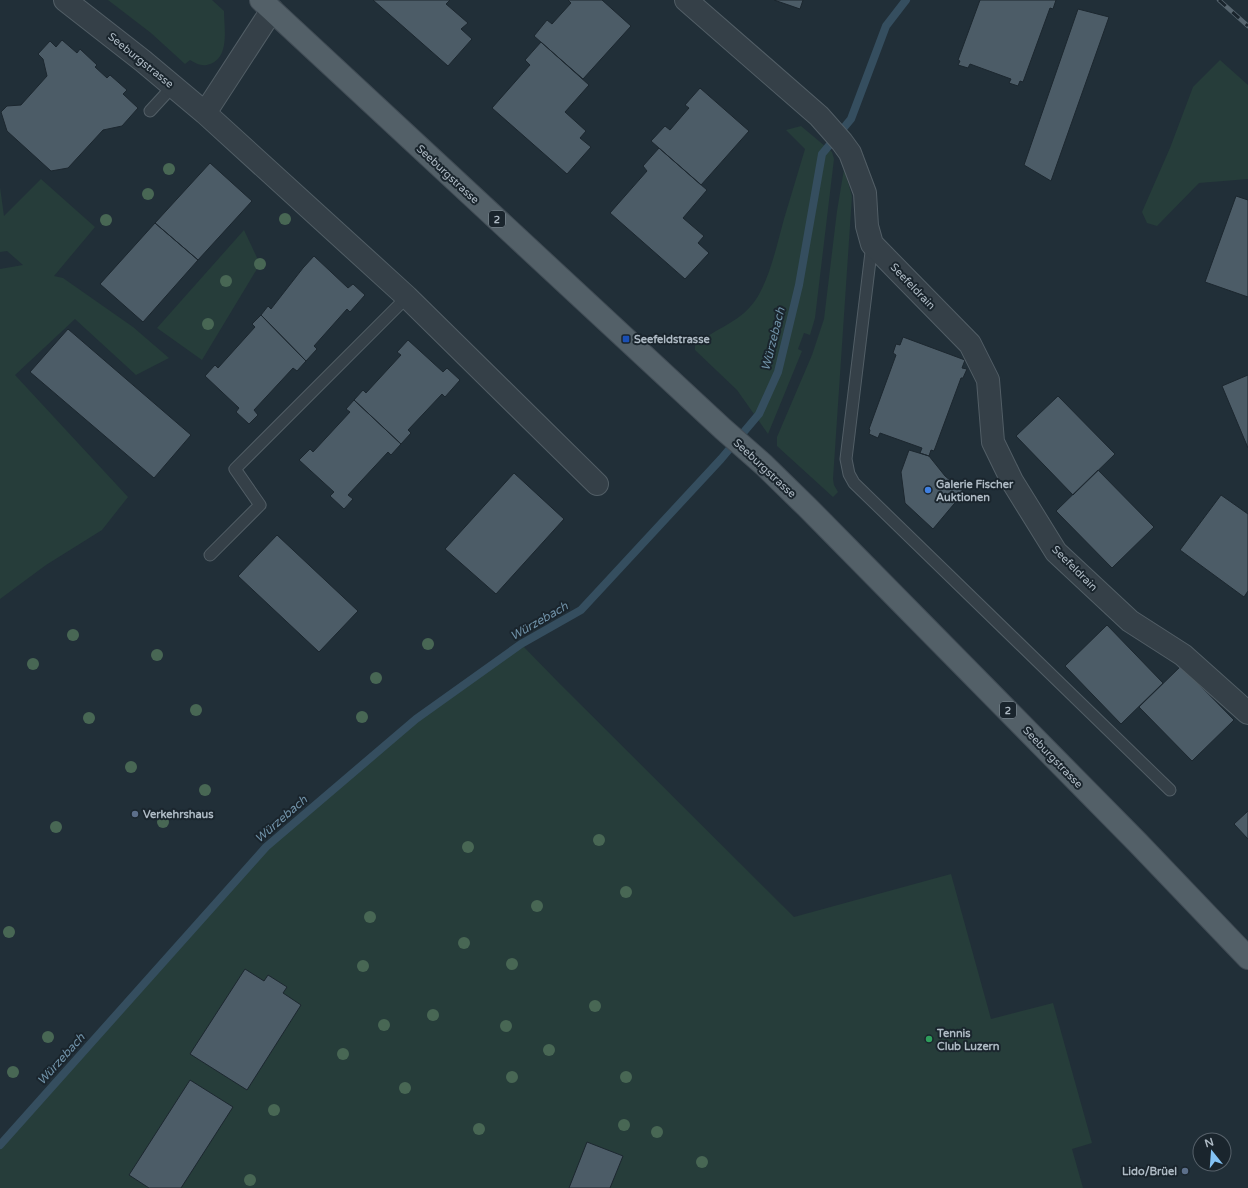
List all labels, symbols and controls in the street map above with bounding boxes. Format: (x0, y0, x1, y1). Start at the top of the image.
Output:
street label: Seeburgstrasse (105, 30, 176, 91)
street label: Seeburgstrasse (414, 142, 482, 207)
road number: 2 (489, 211, 505, 227)
street label: Seefeldrain (888, 261, 938, 312)
water label: Würzebach (758, 305, 788, 372)
place label: Seefeldstrasse (634, 333, 710, 346)
marker: Seefeldstrasse (621, 334, 631, 344)
street label: Seeburgstrasse (731, 436, 799, 501)
place label: Galerie Fischer Auktionen (936, 478, 1014, 504)
marker: Galerie Fischer Auktionen (923, 485, 933, 495)
street label: Seefeldrain (1049, 543, 1100, 594)
water label: Würzebach (508, 599, 571, 643)
road number: 2 (1000, 702, 1016, 718)
street label: Seeburgstrasse (1020, 724, 1085, 791)
water label: Würzebach (252, 792, 310, 845)
place label: Verkehrshaus (143, 808, 214, 821)
marker: Verkehrshaus (130, 809, 140, 819)
place label: Tennis Club Luzern (936, 1027, 1000, 1053)
water label: Würzebach (34, 1030, 88, 1088)
marker: Tennis Club Luzern (924, 1034, 934, 1044)
north arrow (1192, 1132, 1232, 1172)
text: N (1203, 1135, 1215, 1150)
place label: Lido/Brüel (1122, 1165, 1177, 1178)
marker: Lido/Brüel (1180, 1166, 1190, 1176)

